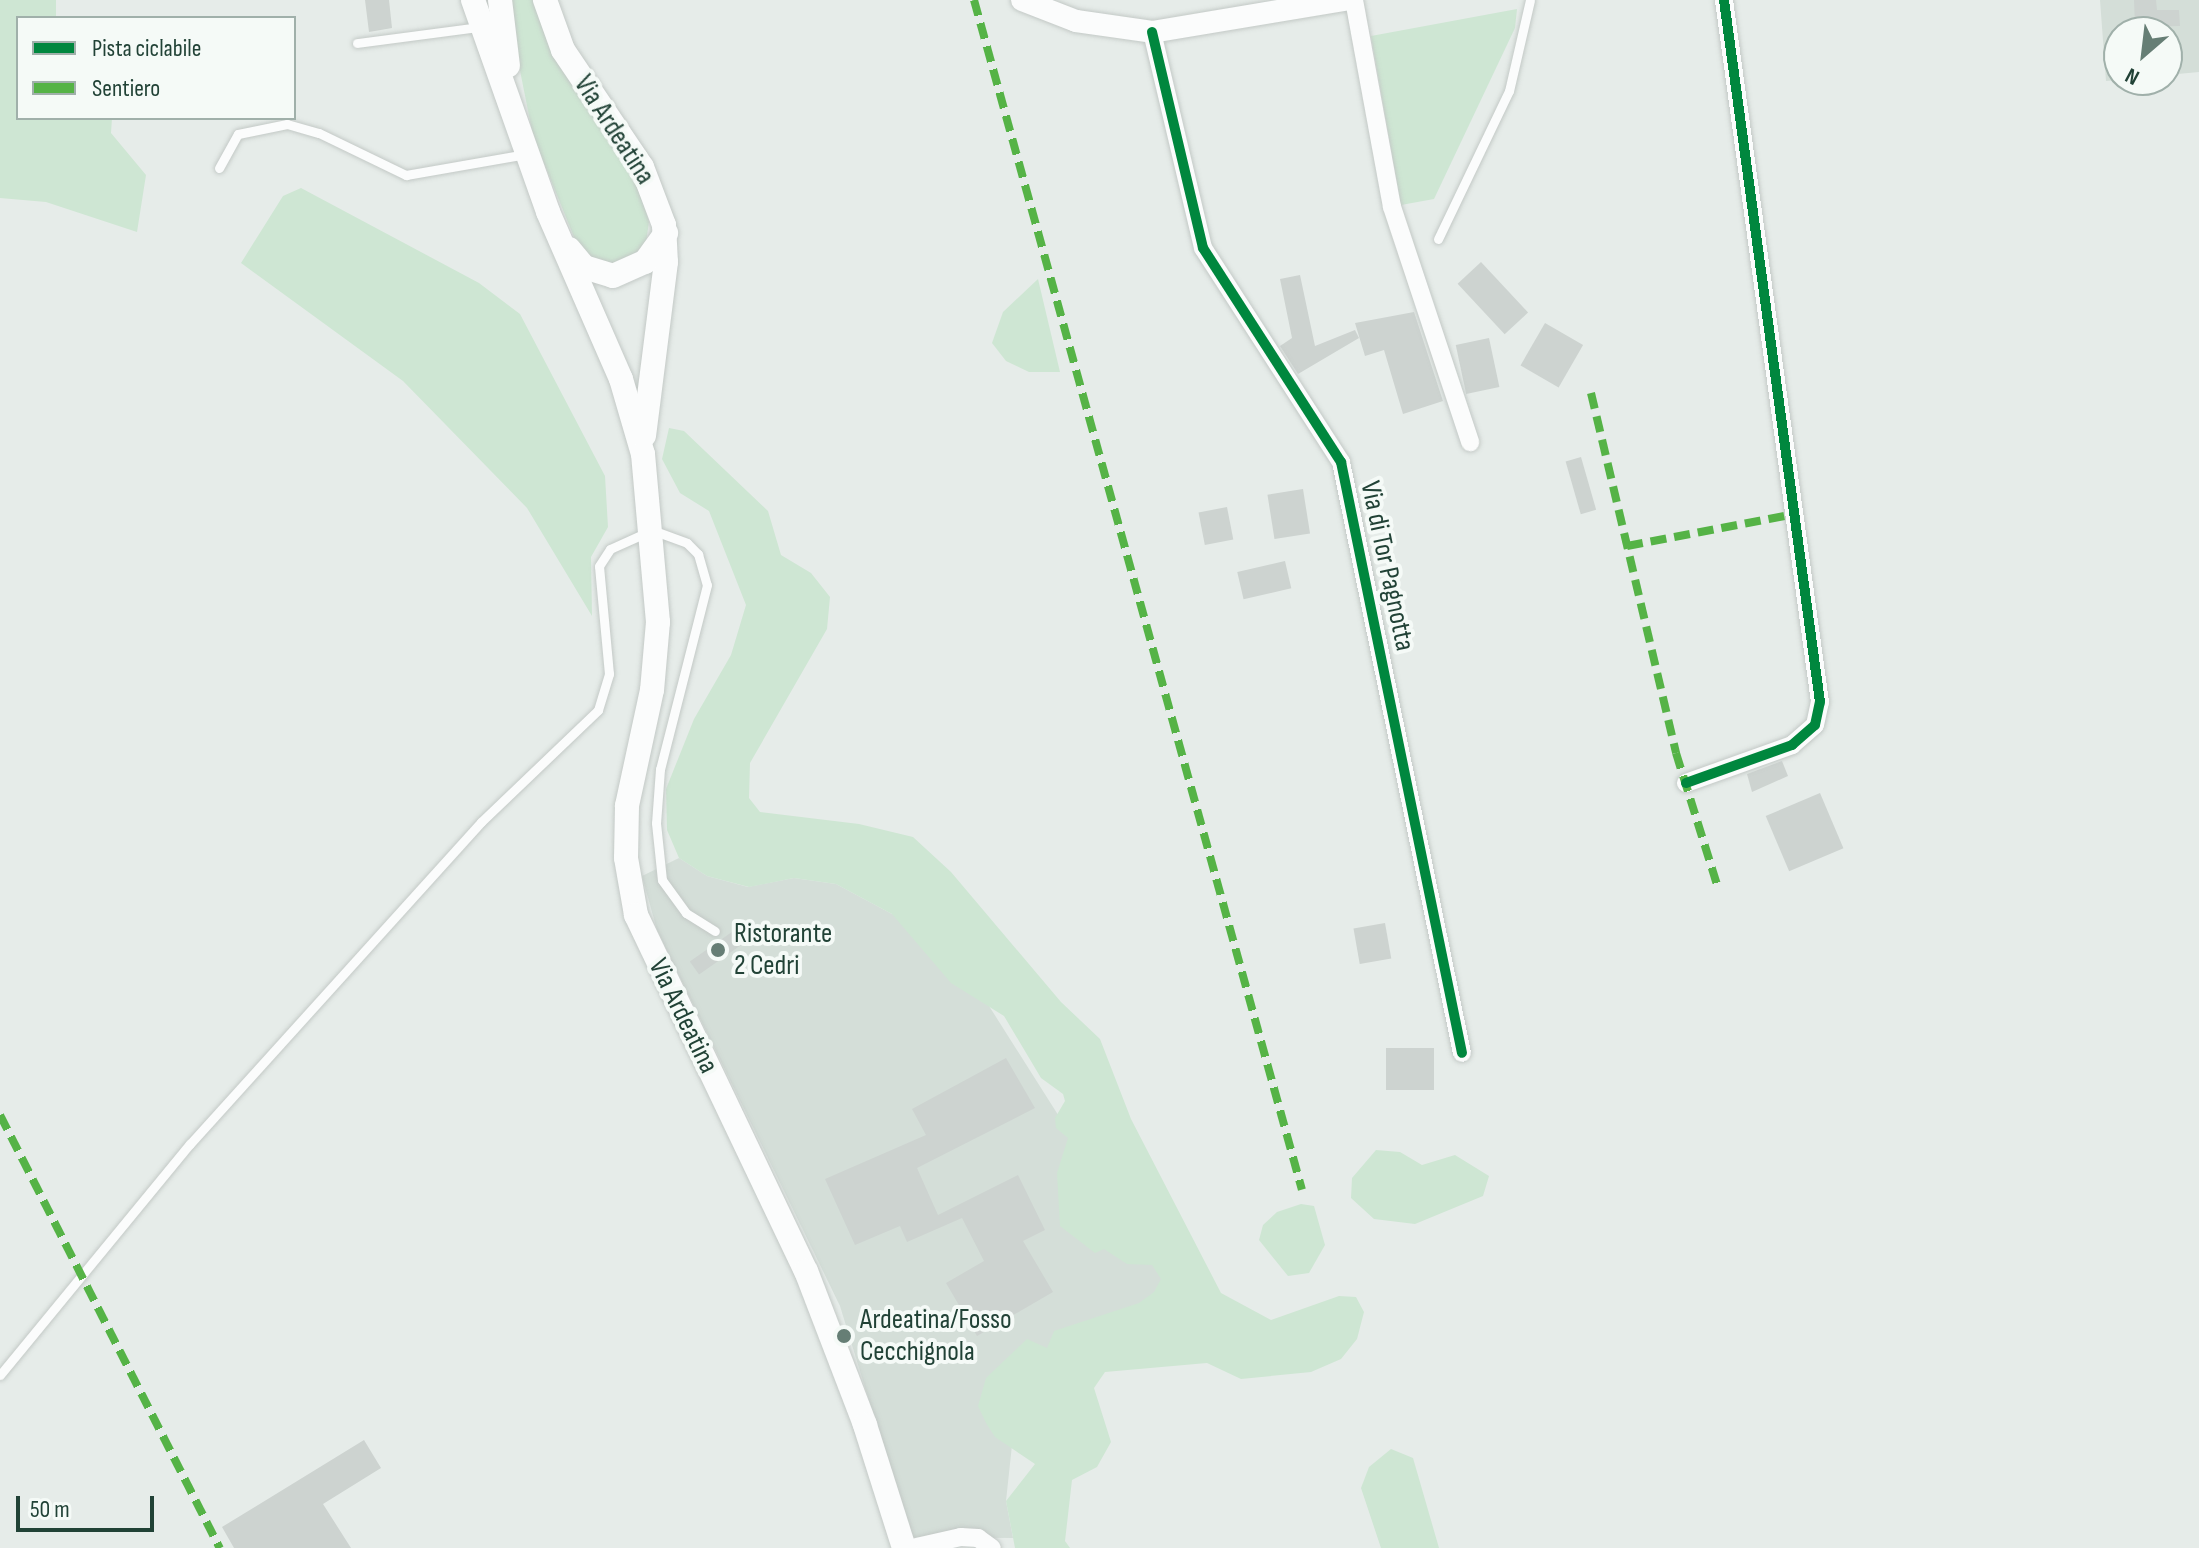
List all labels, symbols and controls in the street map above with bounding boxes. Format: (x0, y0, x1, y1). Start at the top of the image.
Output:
legend (16, 16, 296, 120)
north arrow (2103, 16, 2183, 96)
text: Pista ciclabile (92, 34, 201, 63)
text: N (2121, 61, 2144, 91)
street label: Via Ardeatina (566, 69, 662, 191)
text: Sentiero (92, 74, 160, 103)
street label: Via di Tor Pagnotta (1353, 478, 1421, 654)
place label: Ristorante 2 Cedri (734, 917, 832, 983)
marker: Ristorante 2 Cedri (709, 941, 727, 959)
street label: Via Ardeatina (641, 953, 725, 1079)
place label: Ardeatina/Fosso Cecchignola (860, 1303, 1012, 1369)
marker: Ardeatina/Fosso Cecchignola (835, 1327, 853, 1345)
scale bar (20, 1480, 158, 1530)
text: 50 m (30, 1495, 70, 1524)

